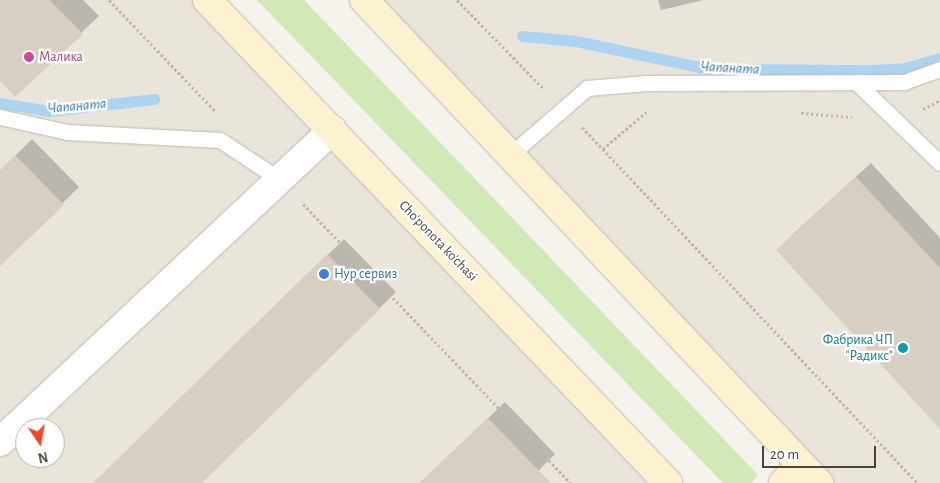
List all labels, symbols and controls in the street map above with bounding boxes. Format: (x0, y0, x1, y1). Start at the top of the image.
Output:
place label: Малика (39, 49, 83, 65)
marker: Малика (23, 51, 35, 63)
water label: Чапаната (700, 57, 760, 79)
water label: Чапаната (47, 94, 107, 118)
street label: Cho'ponota ko'chasi (395, 197, 481, 285)
place label: Нур сервиз (334, 266, 397, 282)
marker: Нур сервиз (318, 268, 330, 280)
place label: Фабрика ЧП "Радикс" (823, 332, 893, 364)
marker: Фабрика ЧП "Радикс" (897, 342, 909, 354)
north arrow (15, 418, 65, 468)
scale bar (765, 436, 879, 468)
text: 20 m (770, 447, 799, 462)
text: N (37, 449, 49, 465)

